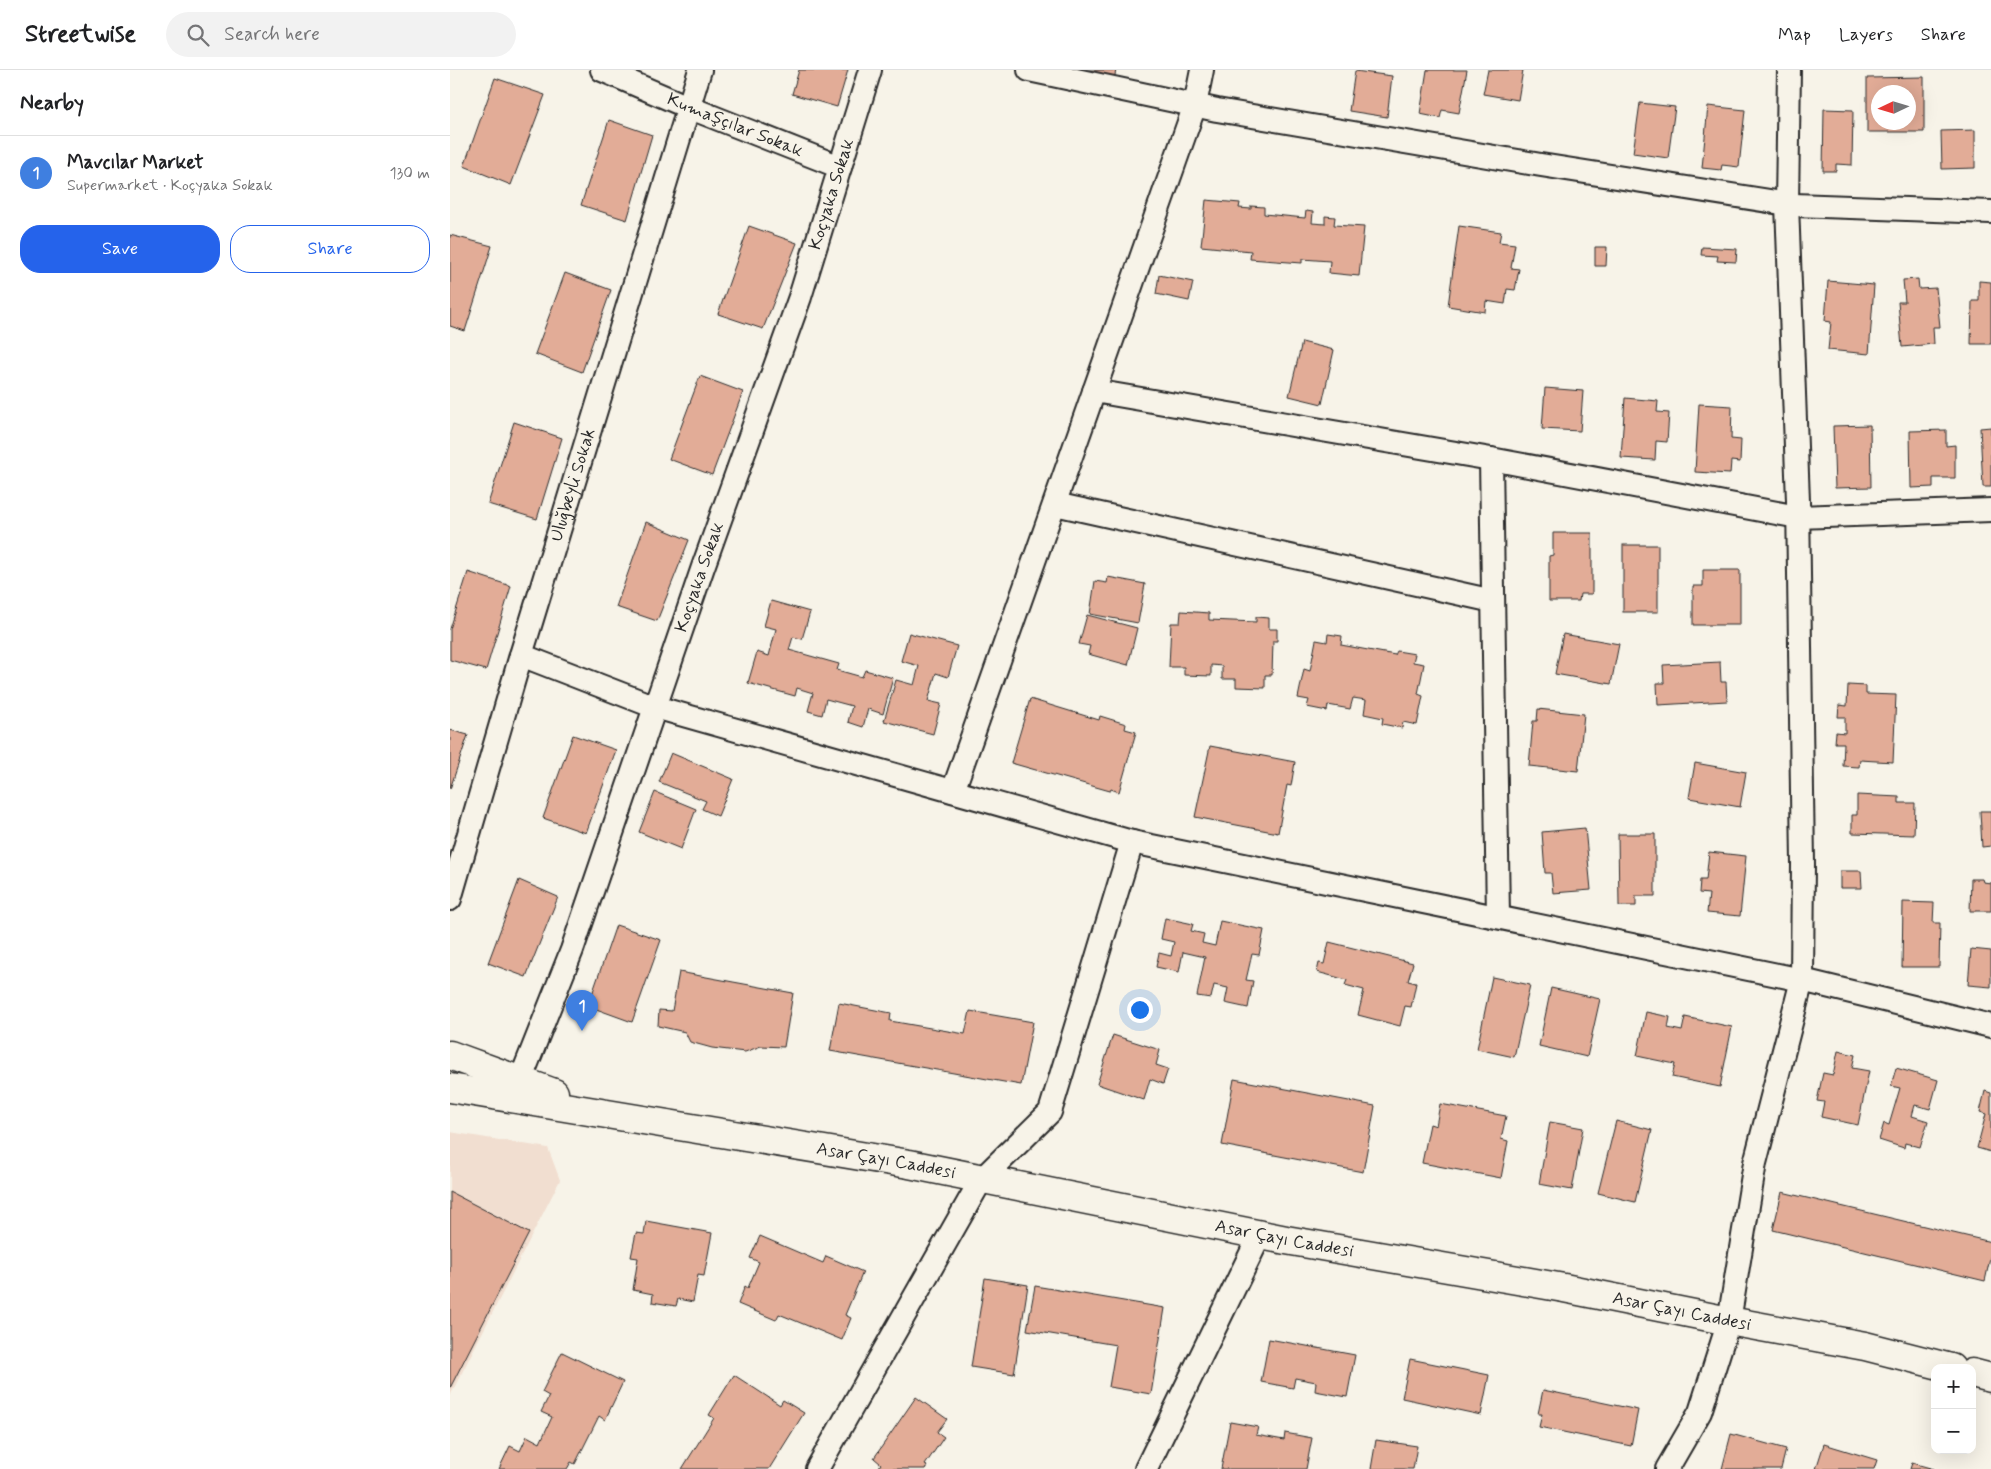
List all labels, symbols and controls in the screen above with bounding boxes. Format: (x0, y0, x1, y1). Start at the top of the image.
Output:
search box (166, 12, 516, 57)
text: Streetwise (25, 19, 136, 50)
icon: search (184, 21, 212, 49)
text: Search here (224, 22, 320, 47)
text: Map (1778, 23, 1811, 47)
text: Layers (1839, 23, 1893, 47)
text: Share (1921, 23, 1966, 47)
north arrow (1871, 85, 1916, 130)
street label: Kumaşçılar Sokak (663, 87, 806, 163)
text: Nearby (20, 89, 84, 117)
street label: Koçyaka Sokak (803, 136, 860, 253)
text: Mavcılar Market (67, 150, 204, 175)
text: 1 (32, 163, 40, 184)
text: 130 m (389, 163, 430, 184)
text: Supermarket · Koçyaka Sokak (67, 175, 273, 196)
button: Save (20, 225, 220, 273)
button: Share (230, 225, 430, 273)
street label: Uluğbeyli Sokak (544, 425, 602, 544)
street label: Koçyaka Sokak (670, 519, 730, 635)
pin: 1 (566, 990, 598, 1031)
your location (1127, 997, 1153, 1023)
street label: Asar Çayı Caddesi (815, 1137, 958, 1185)
street label: Asar Çayı Caddesi (1213, 1214, 1356, 1263)
street label: Asar Çayı Caddesi (1610, 1286, 1753, 1337)
map controls (1931, 1364, 1976, 1454)
button: + (1931, 1364, 1976, 1409)
button: − (1931, 1409, 1976, 1454)

